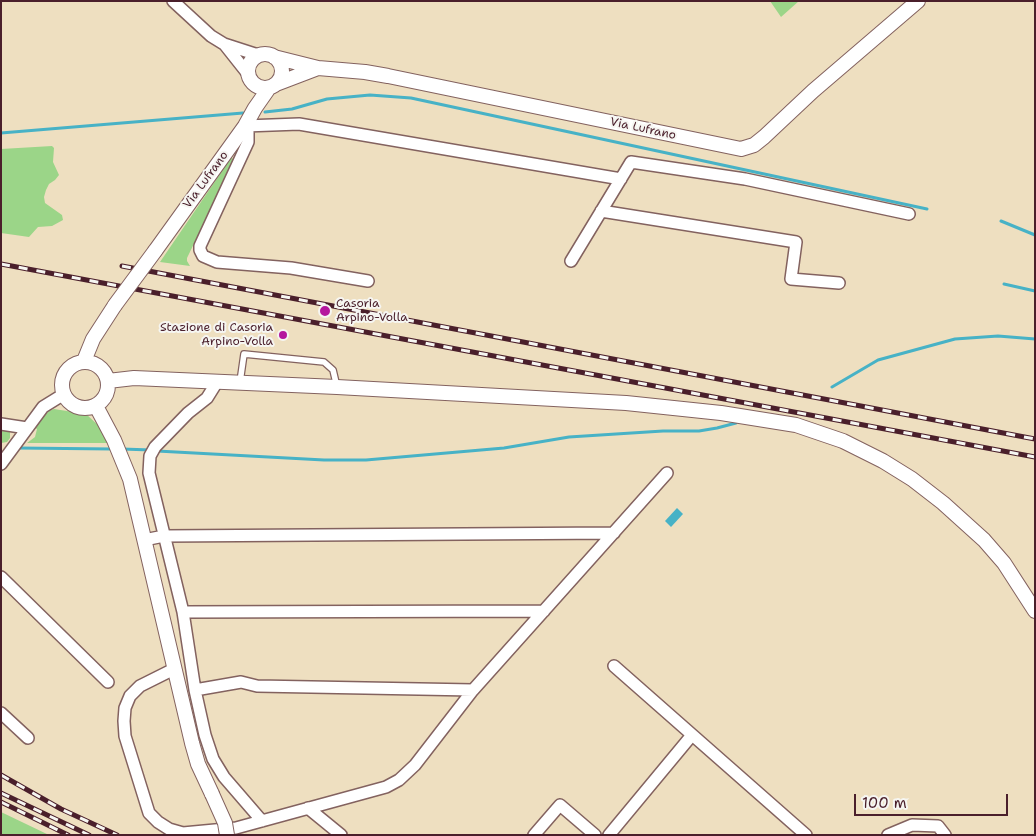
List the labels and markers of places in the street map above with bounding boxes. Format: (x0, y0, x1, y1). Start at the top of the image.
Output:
place label: Casoria Arpino-Volla (336, 297, 408, 325)
marker: Casoria Arpino-Volla (318, 304, 332, 318)
place label: Stazione di Casoria Arpino-Volla (160, 321, 273, 349)
marker: Stazione di Casoria Arpino-Volla (277, 329, 289, 341)

